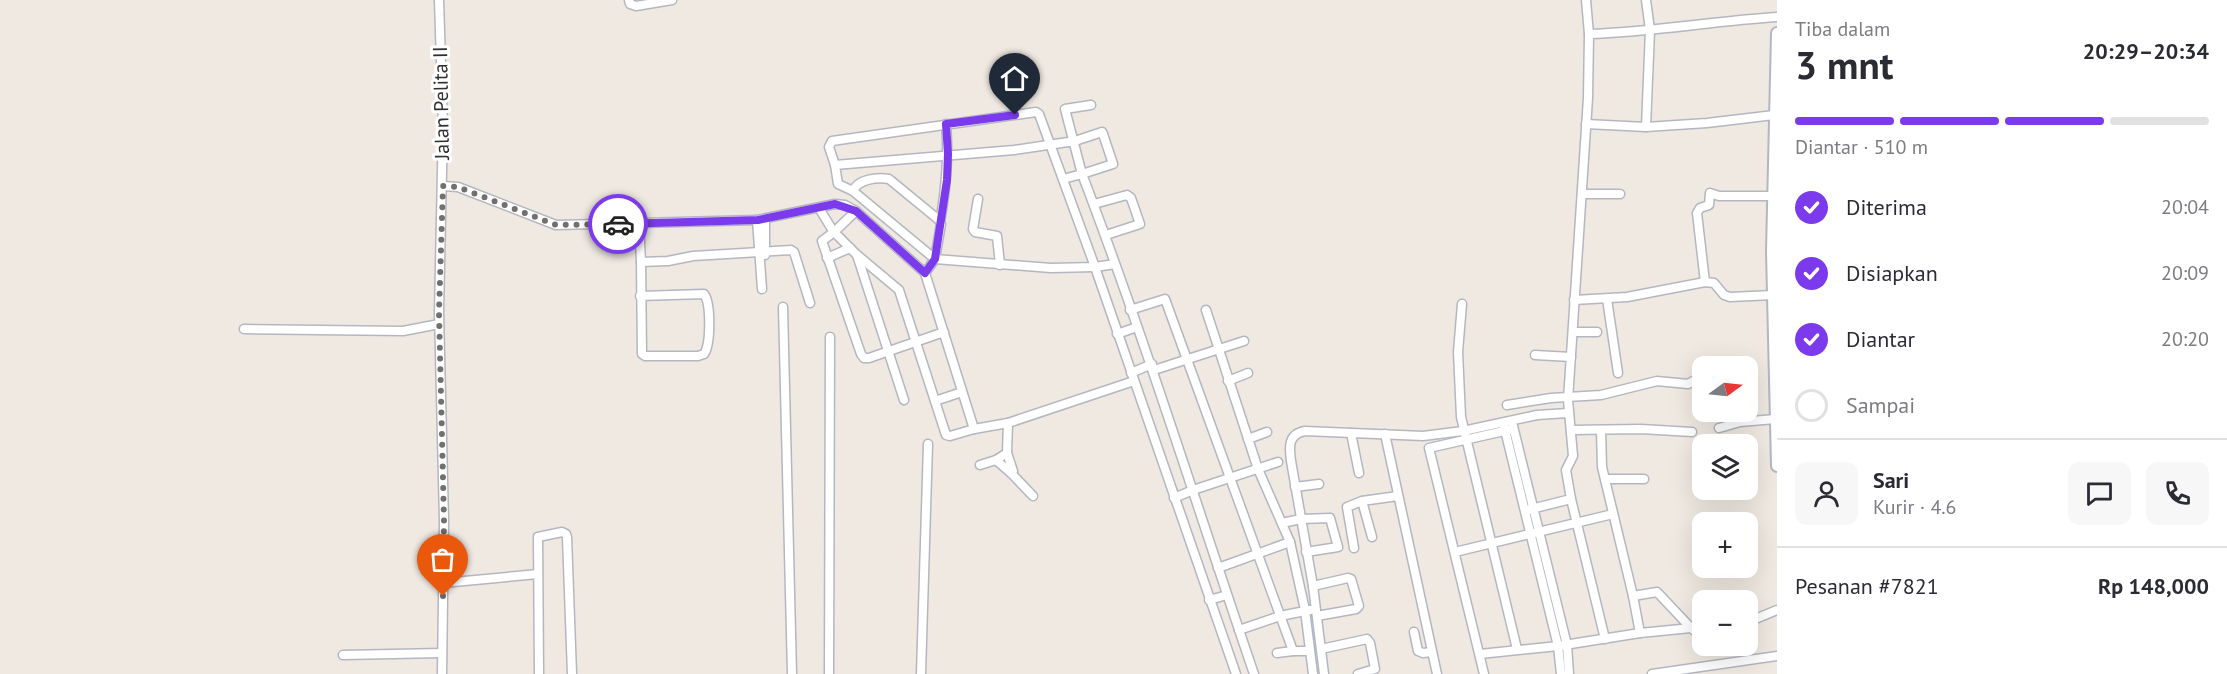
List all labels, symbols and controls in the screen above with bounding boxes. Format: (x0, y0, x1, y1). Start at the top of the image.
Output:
text: Tiba dalam (1795, 16, 1890, 42)
text: 20:29–20:34 (2083, 37, 2209, 65)
text: 3 mnt (1795, 39, 1893, 90)
street label: Jalan Pelita II (427, 46, 455, 161)
pin (989, 53, 1040, 115)
icon: home (998, 62, 1031, 95)
text: Diantar · 510 m (1795, 134, 1928, 160)
icon: check (1795, 191, 1828, 224)
text: Diterima (1846, 193, 1927, 221)
courier (588, 194, 648, 254)
text: 20:04 (2161, 194, 2209, 220)
icon: car (602, 208, 635, 241)
icon: check (1795, 257, 1828, 290)
text: Disiapkan (1846, 259, 1938, 287)
text: 20:09 (2161, 260, 2209, 286)
icon: check (1795, 323, 1828, 356)
text: Diantar (1846, 325, 1915, 353)
text: 20:20 (2161, 326, 2209, 352)
north arrow (1692, 356, 1758, 422)
map controls (1692, 356, 1758, 656)
text: Sampai (1846, 391, 1915, 419)
button: layers (1692, 434, 1758, 500)
button: person (1795, 462, 1858, 525)
button: chat (2068, 462, 2131, 525)
button: phone (2146, 462, 2209, 525)
text: Sari (1873, 466, 1909, 494)
text: Kurir · 4.6 (1873, 494, 1956, 520)
button: + (1692, 512, 1758, 578)
pin (417, 534, 468, 596)
icon: bag (426, 543, 459, 576)
text: Pesanan #7821 (1795, 572, 1939, 600)
text: Rp 148,000 (2098, 572, 2209, 600)
button: − (1692, 590, 1758, 656)

